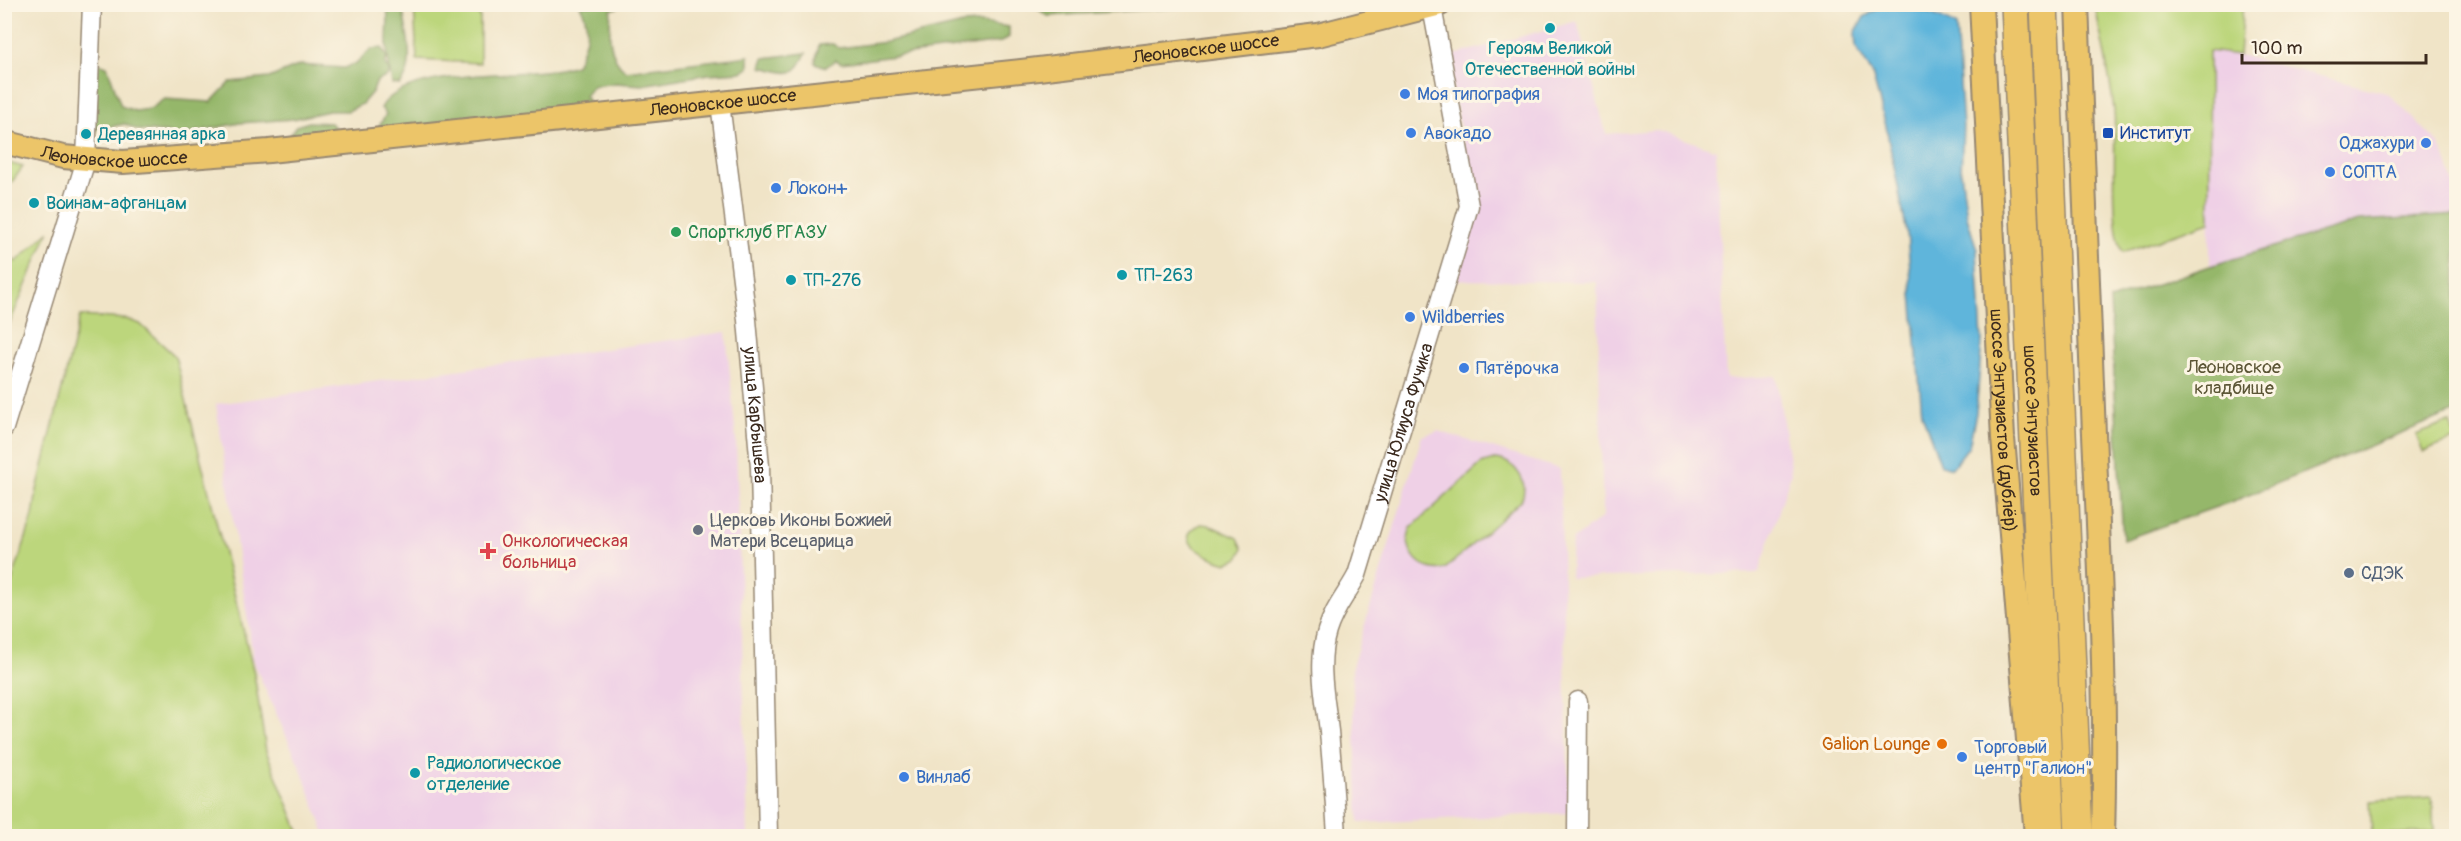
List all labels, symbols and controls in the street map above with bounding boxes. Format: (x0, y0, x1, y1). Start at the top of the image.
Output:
marker: Героям Великой Отечественной войны (1543, 21, 1557, 35)
scale bar (2242, 27, 2426, 65)
street label: Леоновское шоссе (1130, 28, 1281, 69)
place label: Героям Великой Отечественной войны (1465, 37, 1635, 81)
text: 100 m (2251, 37, 2303, 60)
street label: Леоновское шоссе (647, 83, 798, 122)
place label: Моя типография (1417, 83, 1540, 106)
marker: Моя типография (1398, 87, 1412, 101)
place label: Авокадо (1423, 122, 1492, 145)
place label: Институт (2120, 122, 2191, 145)
place label: Деревянная арка (97, 123, 226, 146)
marker: Авокадо (1404, 126, 1418, 140)
marker: Институт (2101, 126, 2115, 140)
marker: Деревянная арка (79, 127, 93, 141)
place label: Оджахури (2339, 132, 2414, 155)
marker: Оджахури (2419, 136, 2433, 150)
street label: Леоновское шоссе (37, 140, 188, 174)
place label: СОПТА (2342, 161, 2397, 184)
marker: СОПТА (2323, 165, 2337, 179)
place label: Локон+ (787, 177, 847, 200)
marker: Локон+ (769, 181, 783, 195)
place label: Воинам-афганцам (46, 192, 187, 215)
marker: Воинам-афганцам (27, 196, 41, 210)
place label: Спортклуб РГАЗУ (688, 221, 827, 244)
marker: Спортклуб РГАЗУ (669, 225, 683, 239)
place label: ТП-263 (1134, 264, 1193, 287)
marker: ТП-263 (1115, 268, 1129, 282)
place label: ТП-276 (803, 269, 862, 292)
marker: ТП-276 (784, 273, 798, 287)
place label: Wildberries (1422, 306, 1504, 329)
street label: шоссе Энтузиастов (дублёр) (1985, 308, 2022, 533)
marker: Wildberries (1403, 310, 1417, 324)
street label: улица Юлиуса Фучика (1368, 340, 1438, 506)
street label: шоссе Энтузиастов (2018, 344, 2048, 497)
street label: улица Карбышева (738, 345, 772, 483)
park label: Леоновское кладбище (2186, 356, 2281, 400)
place label: Пятёрочка (1476, 357, 1559, 380)
marker: Пятёрочка (1457, 361, 1471, 375)
place label: Церковь Иконы Божией Матери Всецарица (710, 509, 892, 553)
marker: Церковь Иконы Божией Матери Всецарица (691, 523, 705, 537)
place label: Онкологическая больница (502, 530, 628, 574)
marker: Онкологическая больница (479, 542, 497, 560)
place label: СДЭК (2361, 562, 2404, 585)
marker: СДЭК (2342, 566, 2356, 580)
place label: Galion Lounge (1822, 733, 1930, 756)
place label: Торговый центр "Галион" (1974, 736, 2092, 780)
marker: Galion Lounge (1935, 737, 1949, 751)
marker: Торговый центр "Галион" (1955, 750, 1969, 764)
place label: Радиологическое отделение (427, 752, 561, 796)
marker: Радиологическое отделение (408, 766, 422, 780)
place label: Винлаб (916, 766, 971, 789)
marker: Винлаб (897, 770, 911, 784)

